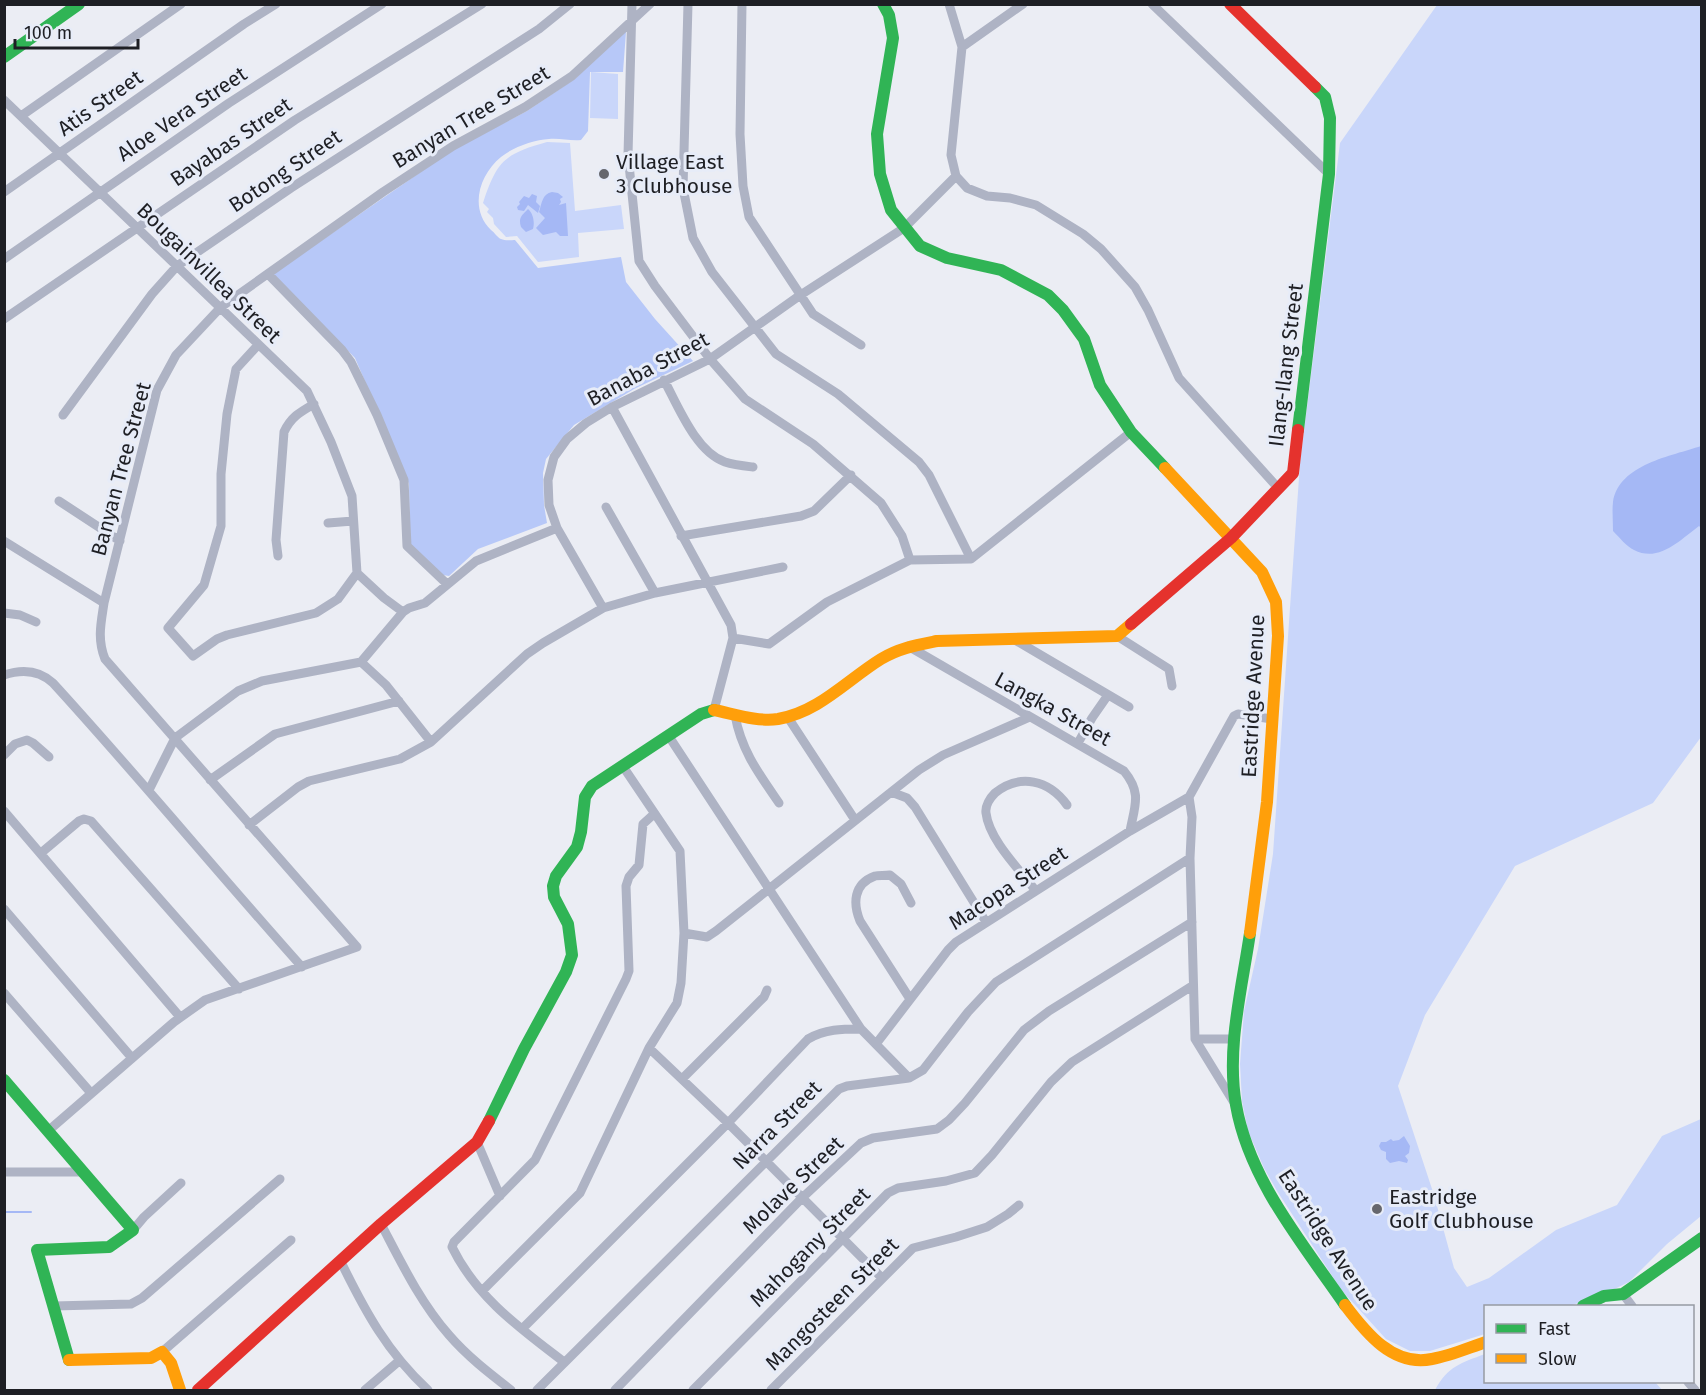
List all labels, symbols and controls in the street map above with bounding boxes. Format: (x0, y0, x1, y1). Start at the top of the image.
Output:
scale bar (15, 12, 138, 50)
text: 100 m (24, 22, 72, 44)
street label: Banyan Tree Street (388, 60, 555, 174)
street label: Aloe Vera Street (112, 61, 252, 167)
street label: Atis Street (52, 64, 148, 142)
street label: Bayabas Street (165, 92, 297, 192)
street label: Botong Street (224, 124, 347, 218)
place label: Village East 3 Clubhouse (616, 149, 733, 199)
marker: Village East 3 Clubhouse (597, 167, 611, 181)
street label: Bougainvillea Street (131, 197, 287, 349)
street label: Ilang-Ilang Street (1263, 281, 1309, 448)
street label: Banaba Street (583, 326, 714, 412)
street label: Banyan Tree Street (85, 379, 157, 559)
street label: Eastridge Avenue (1236, 614, 1270, 778)
street label: Langka Street (990, 666, 1116, 752)
street label: Macopa Street (944, 840, 1072, 936)
street label: Narra Street (727, 1075, 827, 1175)
street label: Molave Street (737, 1130, 849, 1240)
street label: Eastridge Avenue (1273, 1164, 1383, 1316)
street label: Mahogany Street (744, 1181, 876, 1313)
place label: Eastridge Golf Clubhouse (1389, 1184, 1534, 1234)
marker: Eastridge Golf Clubhouse (1370, 1202, 1384, 1216)
street label: Mangosteen Street (760, 1232, 904, 1376)
legend (1484, 1305, 1694, 1383)
text: Fast (1538, 1318, 1571, 1340)
text: Slow (1538, 1348, 1577, 1370)

